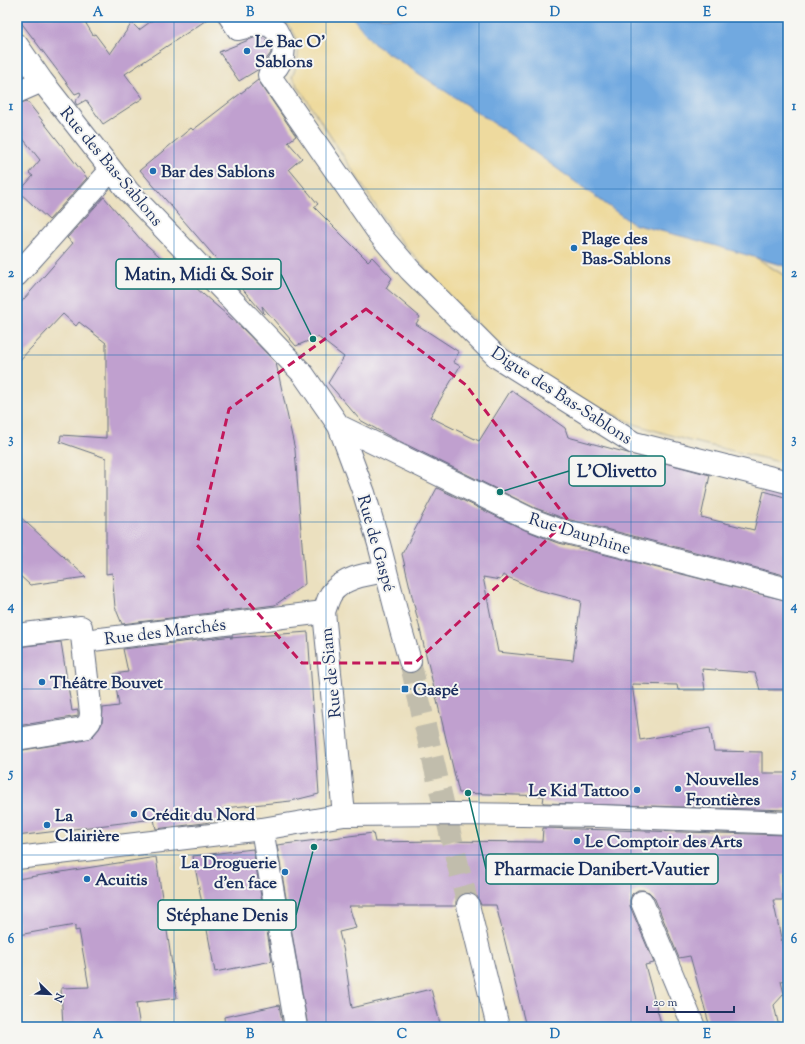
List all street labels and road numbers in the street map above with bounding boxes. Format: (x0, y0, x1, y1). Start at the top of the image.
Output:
street label: Rue des Bas-Sablons (53, 102, 168, 232)
street label: Digue des Bas-Sablons (486, 342, 637, 452)
street label: Rue de Gaspé (350, 492, 400, 595)
street label: Rue Dauphine (525, 508, 634, 562)
street label: Rue des Marchés (103, 614, 228, 652)
street label: Rue de Siam (315, 626, 349, 719)

